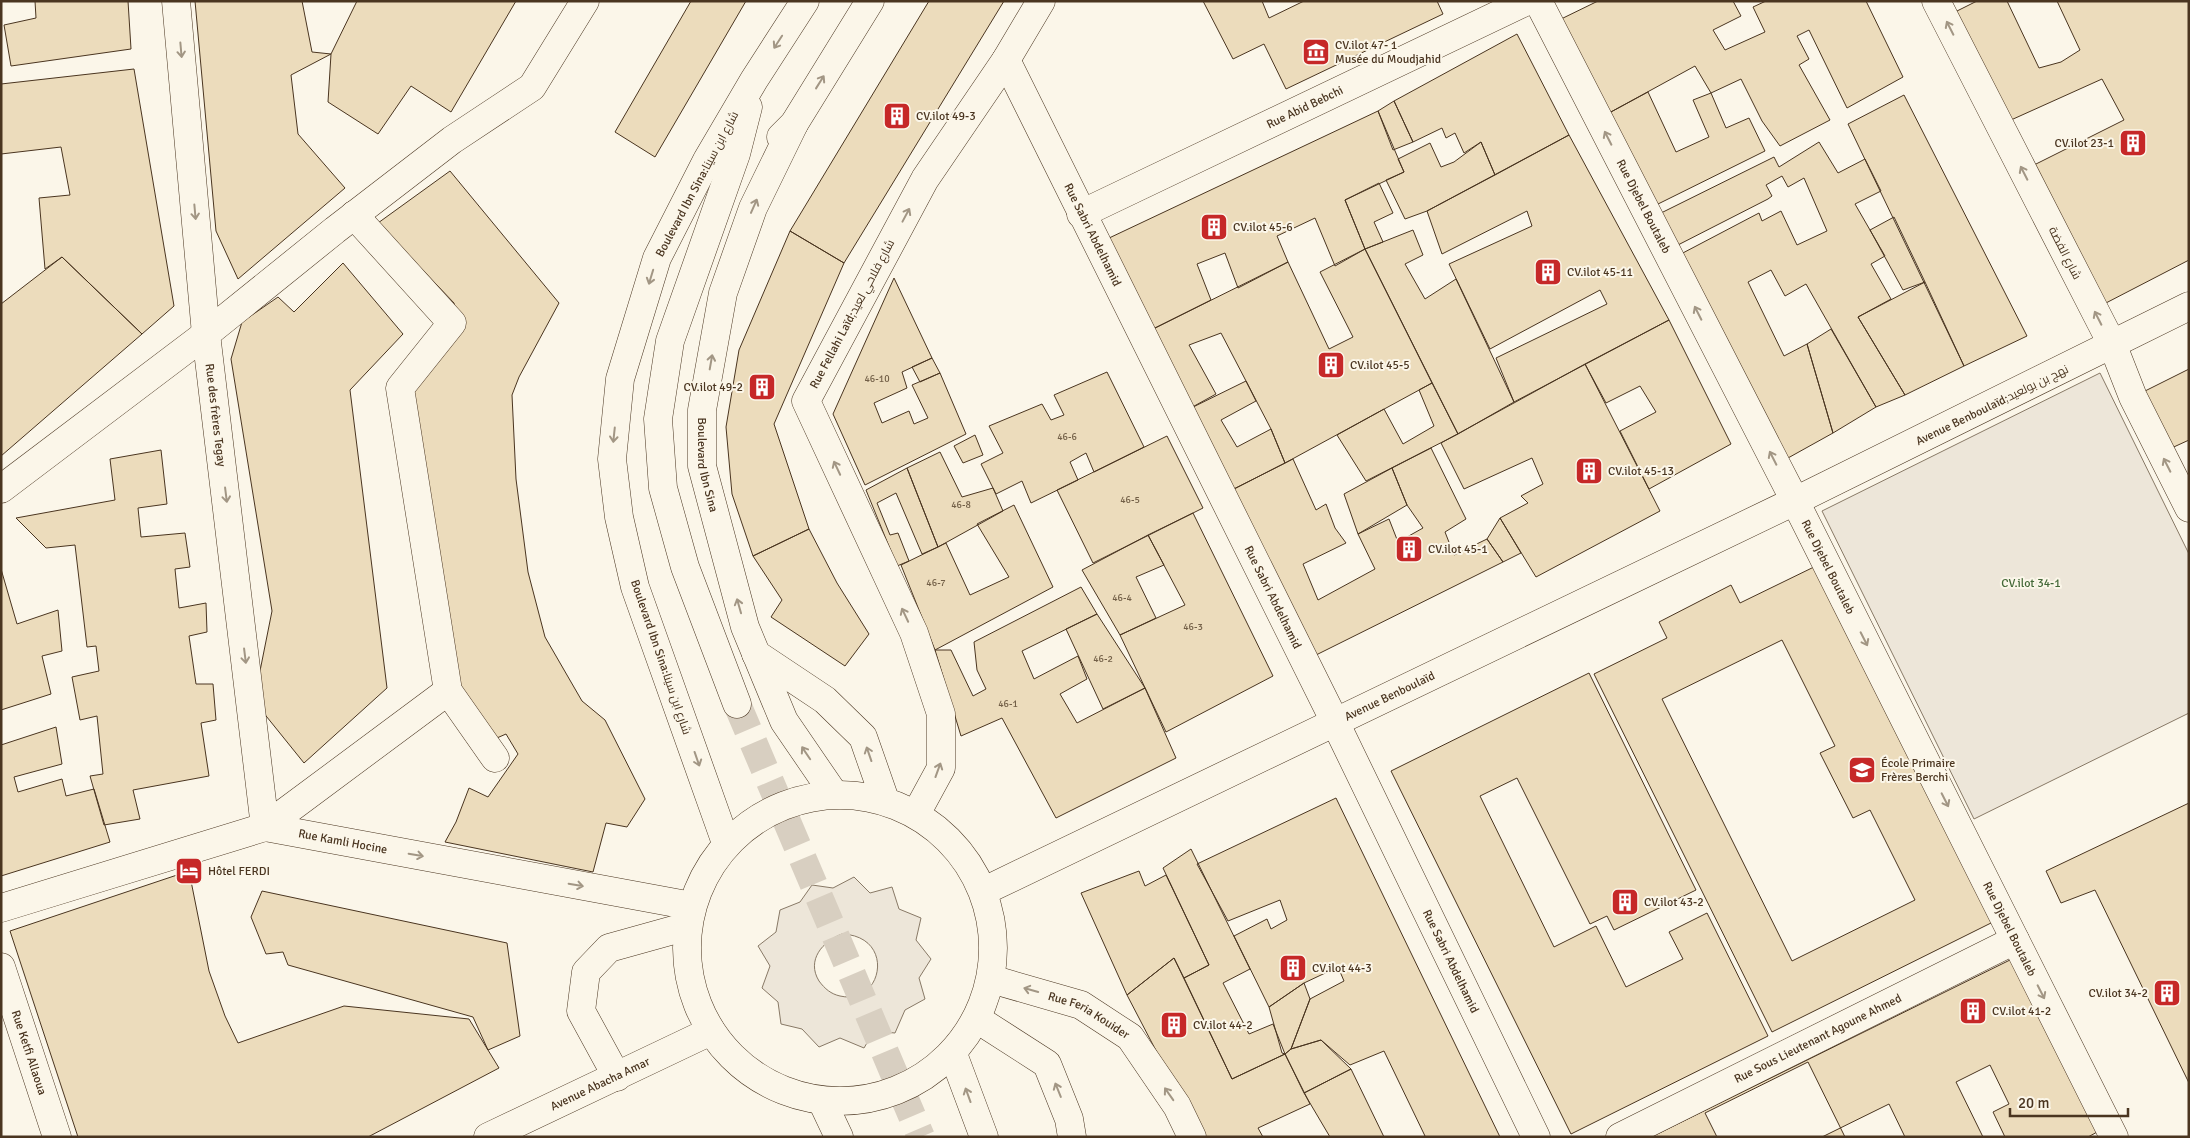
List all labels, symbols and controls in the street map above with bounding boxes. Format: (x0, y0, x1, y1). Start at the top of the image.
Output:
one-way arrow (1945, 21, 1955, 36)
one-way arrow (773, 35, 783, 49)
museum icon: CV.ilot 47- 1 Musée du Moudjahid (1301, 37, 1331, 67)
place label: CV.ilot 47- 1 Musée du Moudjahid (1335, 38, 1441, 67)
one-way arrow (176, 42, 185, 58)
one-way arrow (815, 76, 825, 90)
street label: Rue Abid Bebchi (1264, 83, 1346, 132)
building icon: CV.ilot 49-3 (882, 101, 912, 131)
street label: Boulevard Ibn Sina:شارع ابن سينا (653, 109, 742, 260)
place label: CV.ilot 49-3 (916, 109, 976, 124)
building icon: CV.ilot 23-1 (2118, 128, 2148, 158)
one-way arrow (1603, 130, 1613, 145)
place label: CV.ilot 23-1 (2054, 136, 2114, 151)
street label: Rue Djebel Boutaleb (1613, 157, 1674, 256)
one-way arrow (2019, 166, 2028, 181)
street label: Rue Sabri Abdelhamid (1060, 181, 1124, 289)
one-way arrow (750, 199, 760, 214)
one-way arrow (191, 203, 200, 219)
one-way arrow (901, 207, 911, 222)
building icon: CV.ilot 45-6 (1199, 212, 1229, 242)
place label: CV.ilot 45-6 (1233, 220, 1293, 235)
street label: شارع الفضة (2045, 224, 2084, 282)
street label: Rue Fellahi Laïd;شارع فلاحي لعيد (807, 237, 900, 392)
building icon: CV.ilot 45-11 (1533, 257, 1563, 287)
place label: CV.ilot 45-11 (1567, 265, 1633, 280)
one-way arrow (646, 269, 656, 285)
one-way arrow (1693, 306, 1703, 321)
one-way arrow (2093, 310, 2103, 325)
building icon: CV.ilot 45-5 (1316, 350, 1346, 380)
one-way arrow (706, 355, 716, 371)
place label: CV.ilot 45-5 (1350, 358, 1410, 373)
street label: Avenue Benboulaïd;نهج بن بولعيد (1913, 362, 2071, 449)
street label: Rue des frères Tegay (202, 363, 229, 468)
building icon: CV.ilot 49-2 (747, 372, 777, 402)
house number: 46-10 (864, 373, 890, 385)
place label: CV.ilot 49-2 (683, 380, 743, 395)
street label: Boulevard Ibn Sina (694, 418, 721, 514)
one-way arrow (610, 426, 619, 442)
house number: 46-6 (1057, 431, 1077, 443)
one-way arrow (1768, 451, 1777, 466)
building icon: CV.ilot 45-13 (1574, 456, 1604, 486)
one-way arrow (2162, 458, 2171, 473)
one-way arrow (832, 461, 841, 476)
place label: CV.ilot 45-13 (1608, 464, 1674, 479)
one-way arrow (221, 487, 231, 503)
house number: 46-5 (1120, 494, 1140, 506)
house number: 46-8 (951, 499, 971, 511)
street label: Rue Djebel Boutaleb (1798, 517, 1858, 617)
building icon: CV.ilot 45-1 (1394, 534, 1424, 564)
place label: CV.ilot 45-1 (1428, 542, 1488, 557)
street label: Rue Sabri Abdelhamid (1241, 543, 1305, 652)
park label: CV.ilot 34-1 (2001, 576, 2061, 591)
house number: 46-7 (926, 577, 946, 589)
street label: Boulevard Ibn Sina:شارع ابن سينا (627, 578, 694, 737)
house number: 46-4 (1112, 592, 1132, 604)
one-way arrow (734, 599, 743, 615)
one-way arrow (900, 608, 910, 623)
house number: 46-3 (1183, 621, 1203, 633)
one-way arrow (1860, 631, 1869, 646)
one-way arrow (240, 648, 250, 664)
house number: 46-2 (1093, 653, 1113, 665)
street label: Avenue Benboulaïd (1342, 668, 1437, 725)
house number: 46-1 (998, 698, 1018, 710)
one-way arrow (864, 746, 873, 762)
one-way arrow (801, 747, 811, 761)
one-way arrow (693, 751, 702, 766)
school or university icon: École Primaire Frères Berchi (1847, 755, 1877, 785)
place label: École Primaire Frères Berchi (1881, 756, 1955, 785)
one-way arrow (934, 763, 943, 779)
one-way arrow (1940, 792, 1950, 807)
street label: Rue Kamli Hocine (297, 826, 388, 857)
one-way arrow (408, 851, 424, 861)
hotel icon: Hôtel FERDI (174, 856, 204, 886)
place label: Hôtel FERDI (208, 864, 270, 879)
street label: Rue Djebel Boutaleb (1979, 879, 2039, 979)
one-way arrow (568, 880, 584, 890)
building icon: CV.ilot 43-2 (1610, 887, 1640, 917)
place label: CV.ilot 43-2 (1644, 895, 1704, 910)
street label: Rue Sabri Abdelhamid (1419, 907, 1482, 1016)
building icon: CV.ilot 44-3 (1278, 953, 1308, 983)
place label: CV.ilot 44-3 (1312, 961, 1372, 976)
building icon: CV.ilot 34-2 (2152, 978, 2182, 1008)
one-way arrow (2037, 984, 2046, 999)
one-way arrow (1023, 985, 1039, 995)
place label: CV.ilot 34-2 (2088, 986, 2148, 1001)
street label: Rue Feria Kouider (1046, 989, 1133, 1043)
street label: Rue Sous Lieutenant Agoune Ahmed (1732, 991, 1904, 1087)
building icon: CV.ilot 41-2 (1958, 996, 1988, 1026)
place label: CV.ilot 41-2 (1992, 1004, 2051, 1019)
street label: Rue Ketfi Allaoua (8, 1008, 50, 1097)
building icon: CV.ilot 44-2 (1159, 1010, 1189, 1040)
place label: CV.ilot 44-2 (1193, 1018, 1253, 1033)
street label: Avenue Abacha Amar (548, 1054, 653, 1114)
one-way arrow (1052, 1083, 1061, 1098)
scale bar (2010, 1086, 2128, 1118)
one-way arrow (1164, 1087, 1174, 1101)
one-way arrow (963, 1088, 972, 1104)
text: 20 m (2018, 1094, 2049, 1112)

